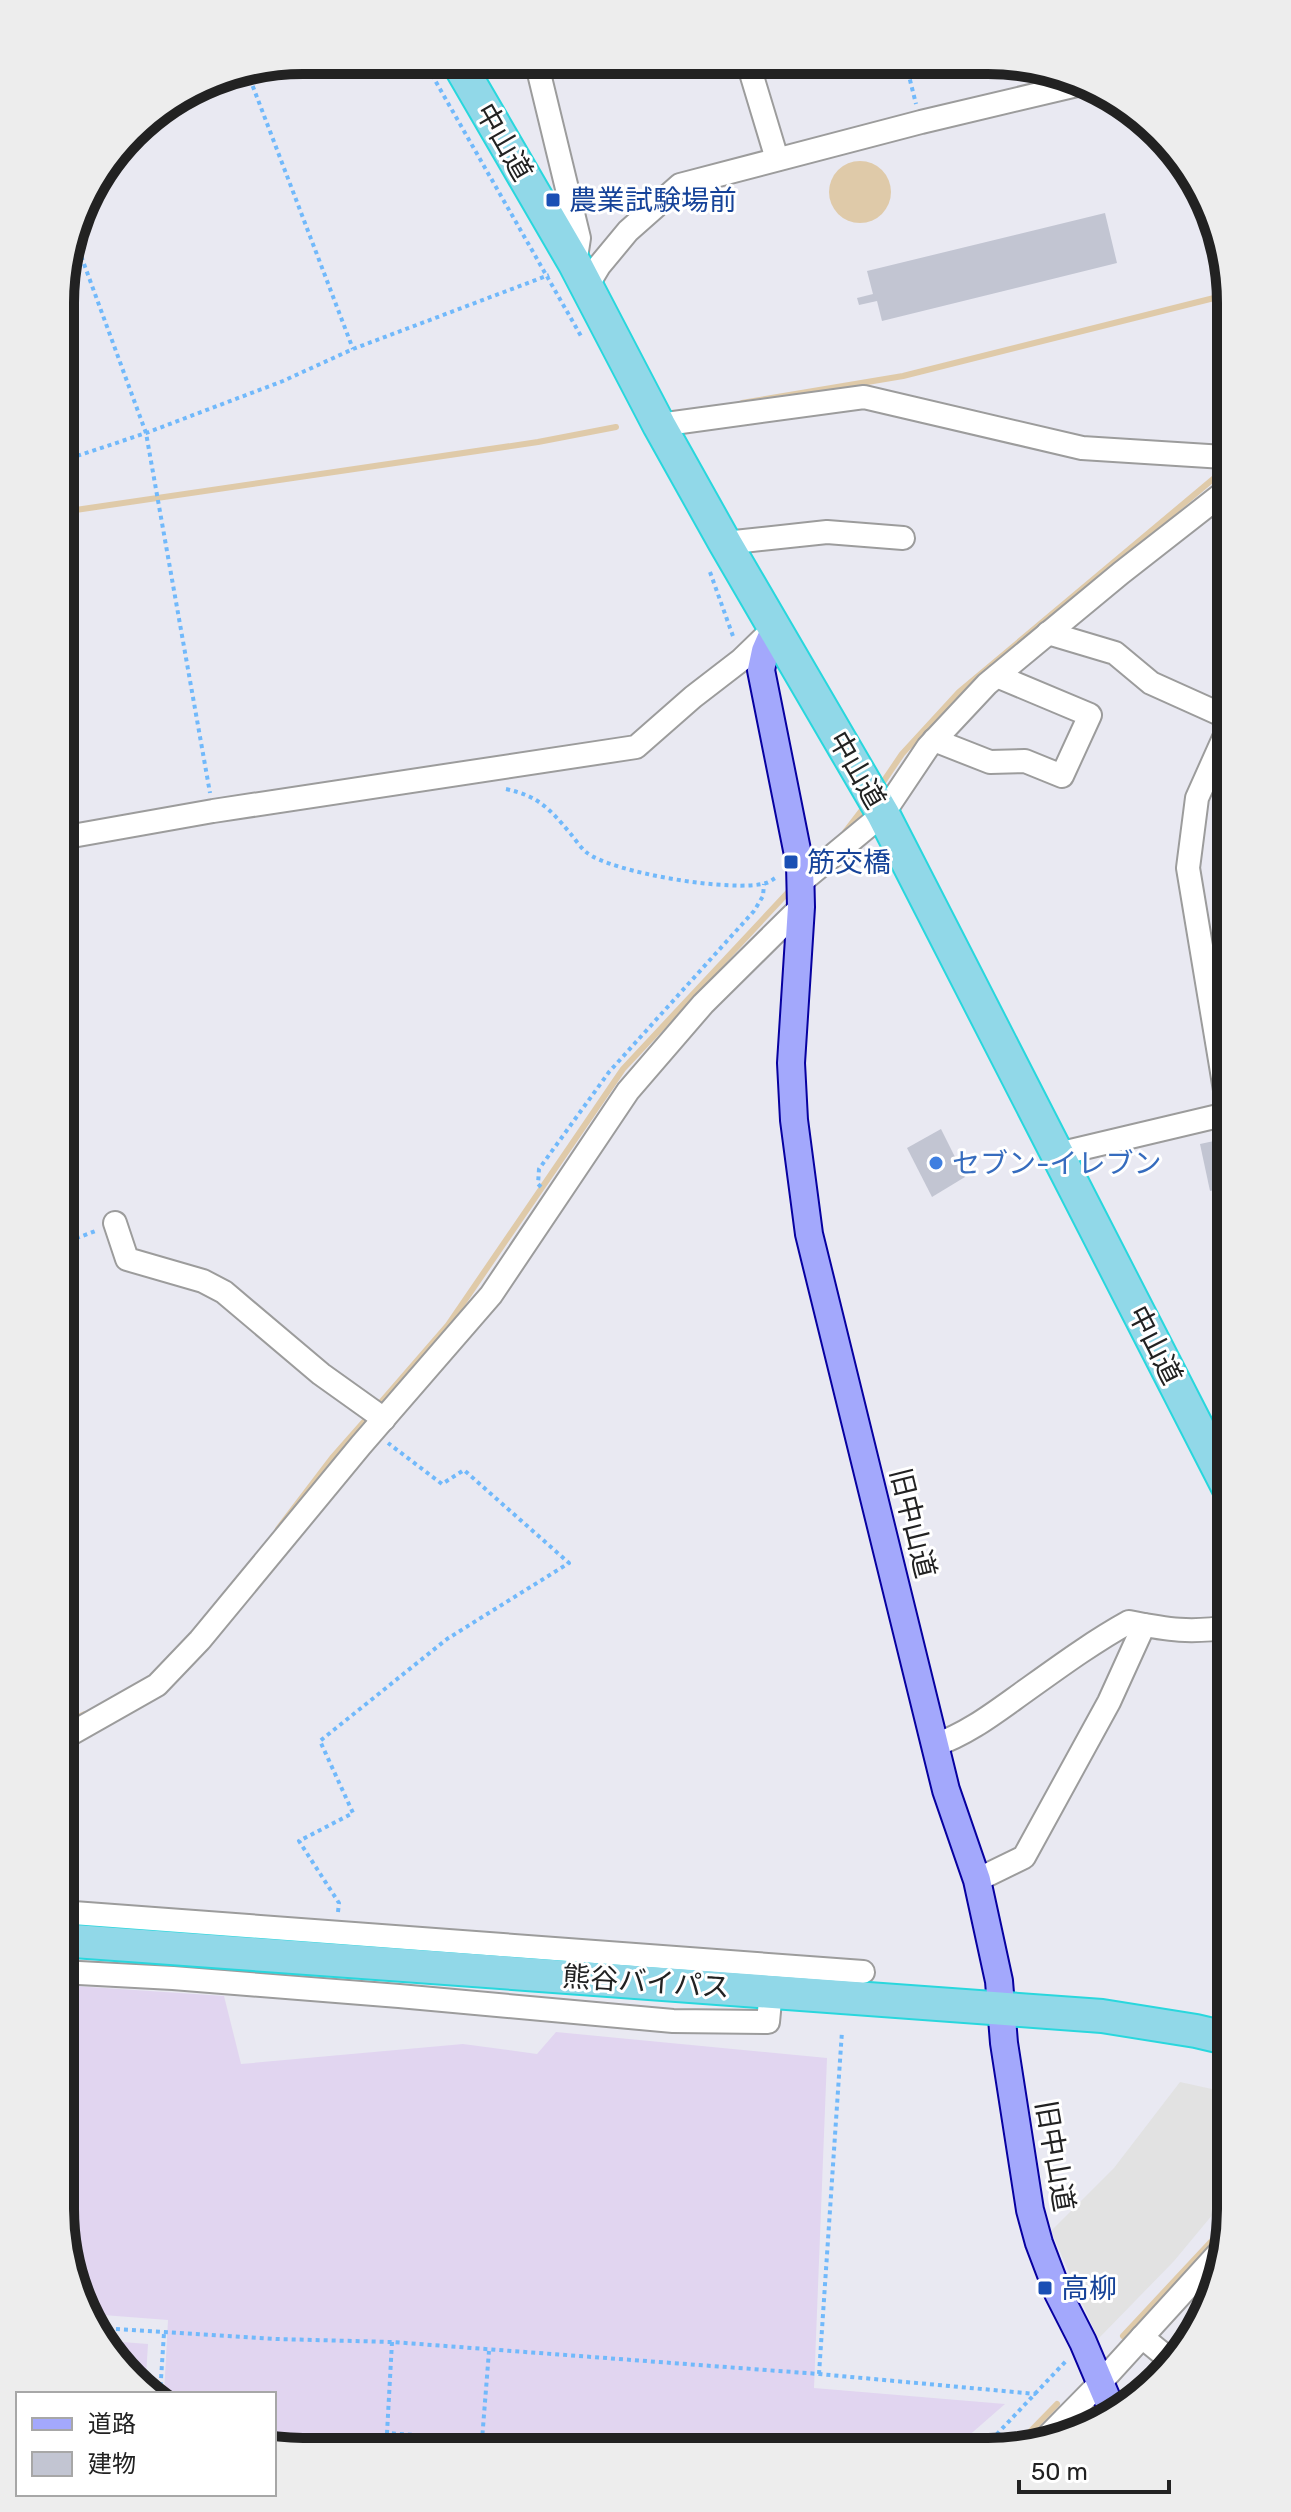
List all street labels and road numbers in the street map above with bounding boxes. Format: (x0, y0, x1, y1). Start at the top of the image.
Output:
street label: 中山道 (469, 97, 539, 187)
street label: 中山道 (822, 725, 892, 815)
street label: 中山道 (1121, 1300, 1189, 1390)
street label: 旧中山道 (883, 1465, 943, 1581)
street label: 熊谷バイパス (561, 1960, 731, 2004)
street label: 旧中山道 (1029, 2098, 1081, 2214)

